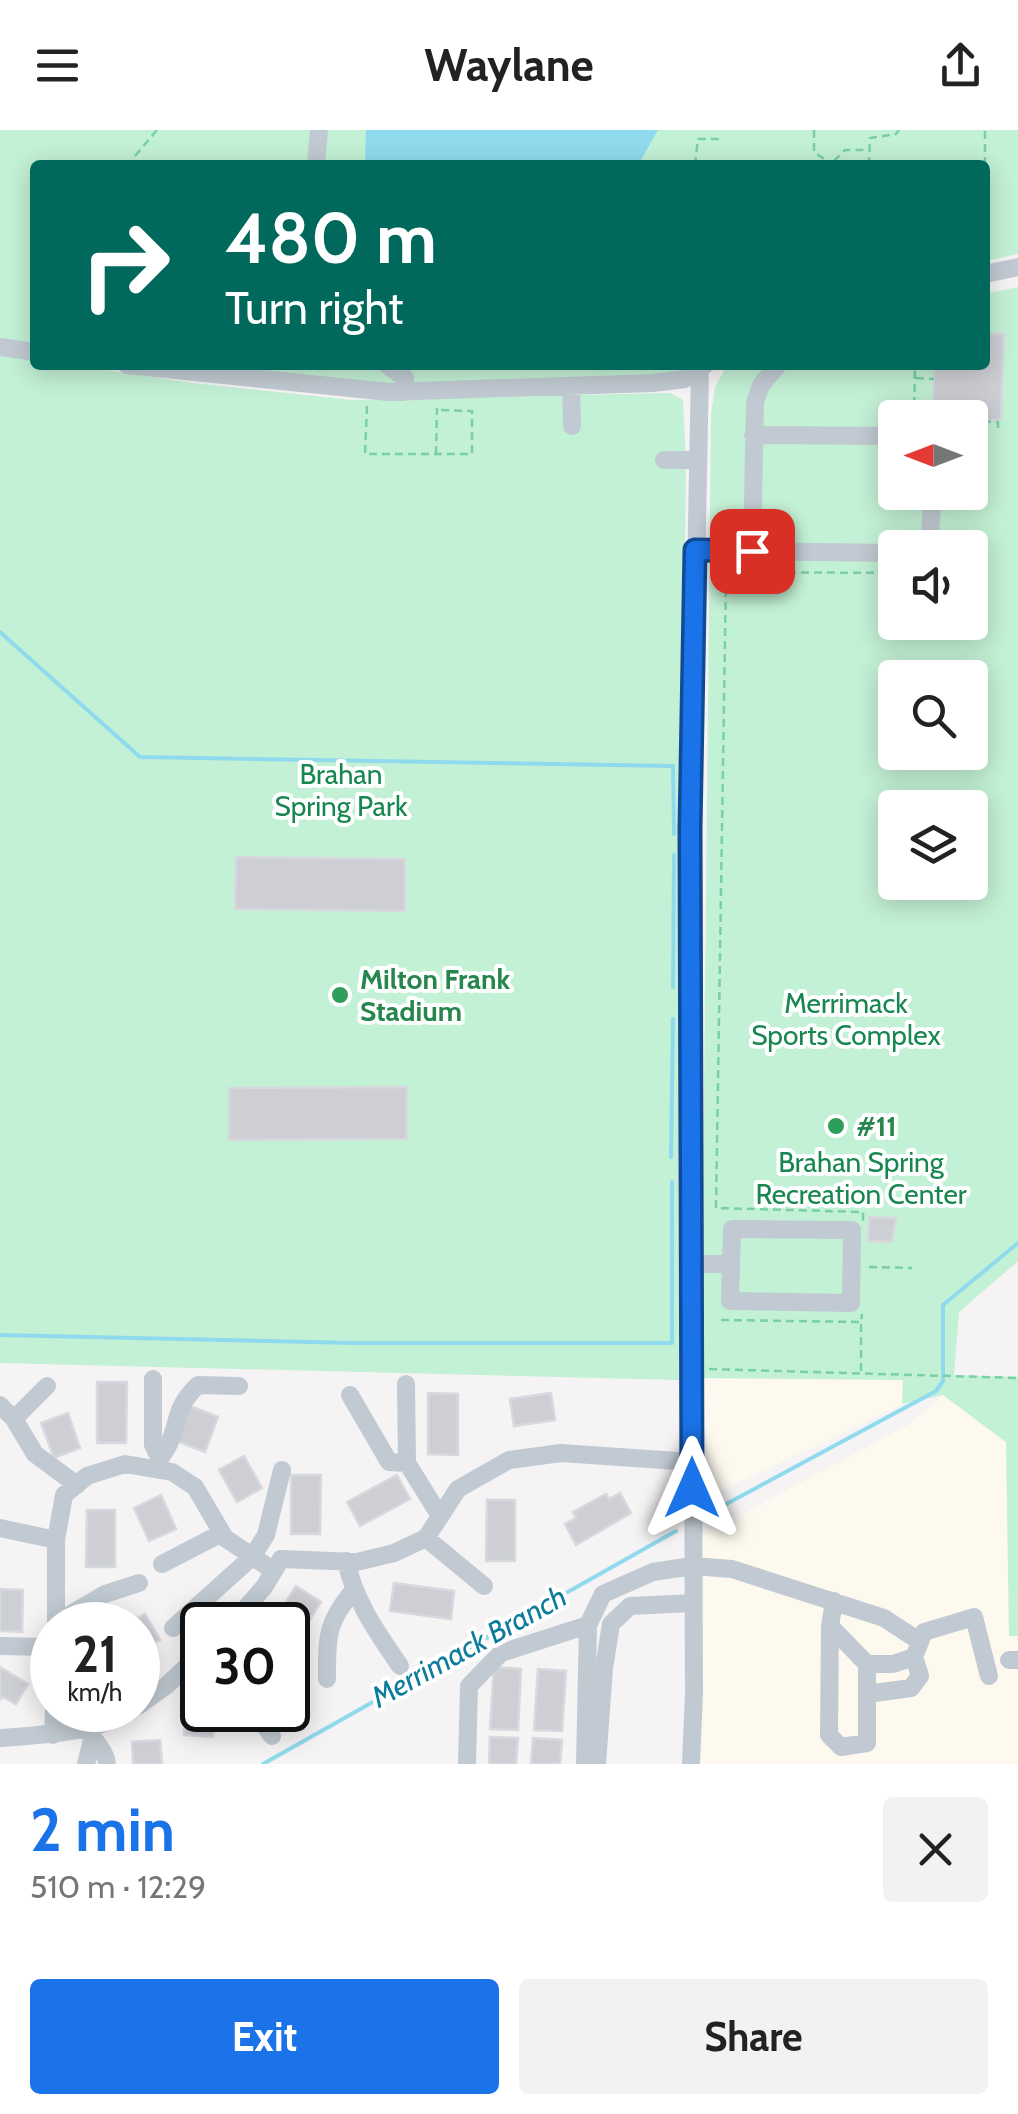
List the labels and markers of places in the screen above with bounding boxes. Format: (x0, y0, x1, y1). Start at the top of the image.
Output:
pin (710, 509, 795, 594)
place label: Milton Frank Stadium (360, 962, 510, 1028)
marker: Milton Frank Stadium (329, 984, 351, 1006)
place label: #11 (856, 1109, 897, 1143)
marker: #11 (825, 1115, 847, 1137)

